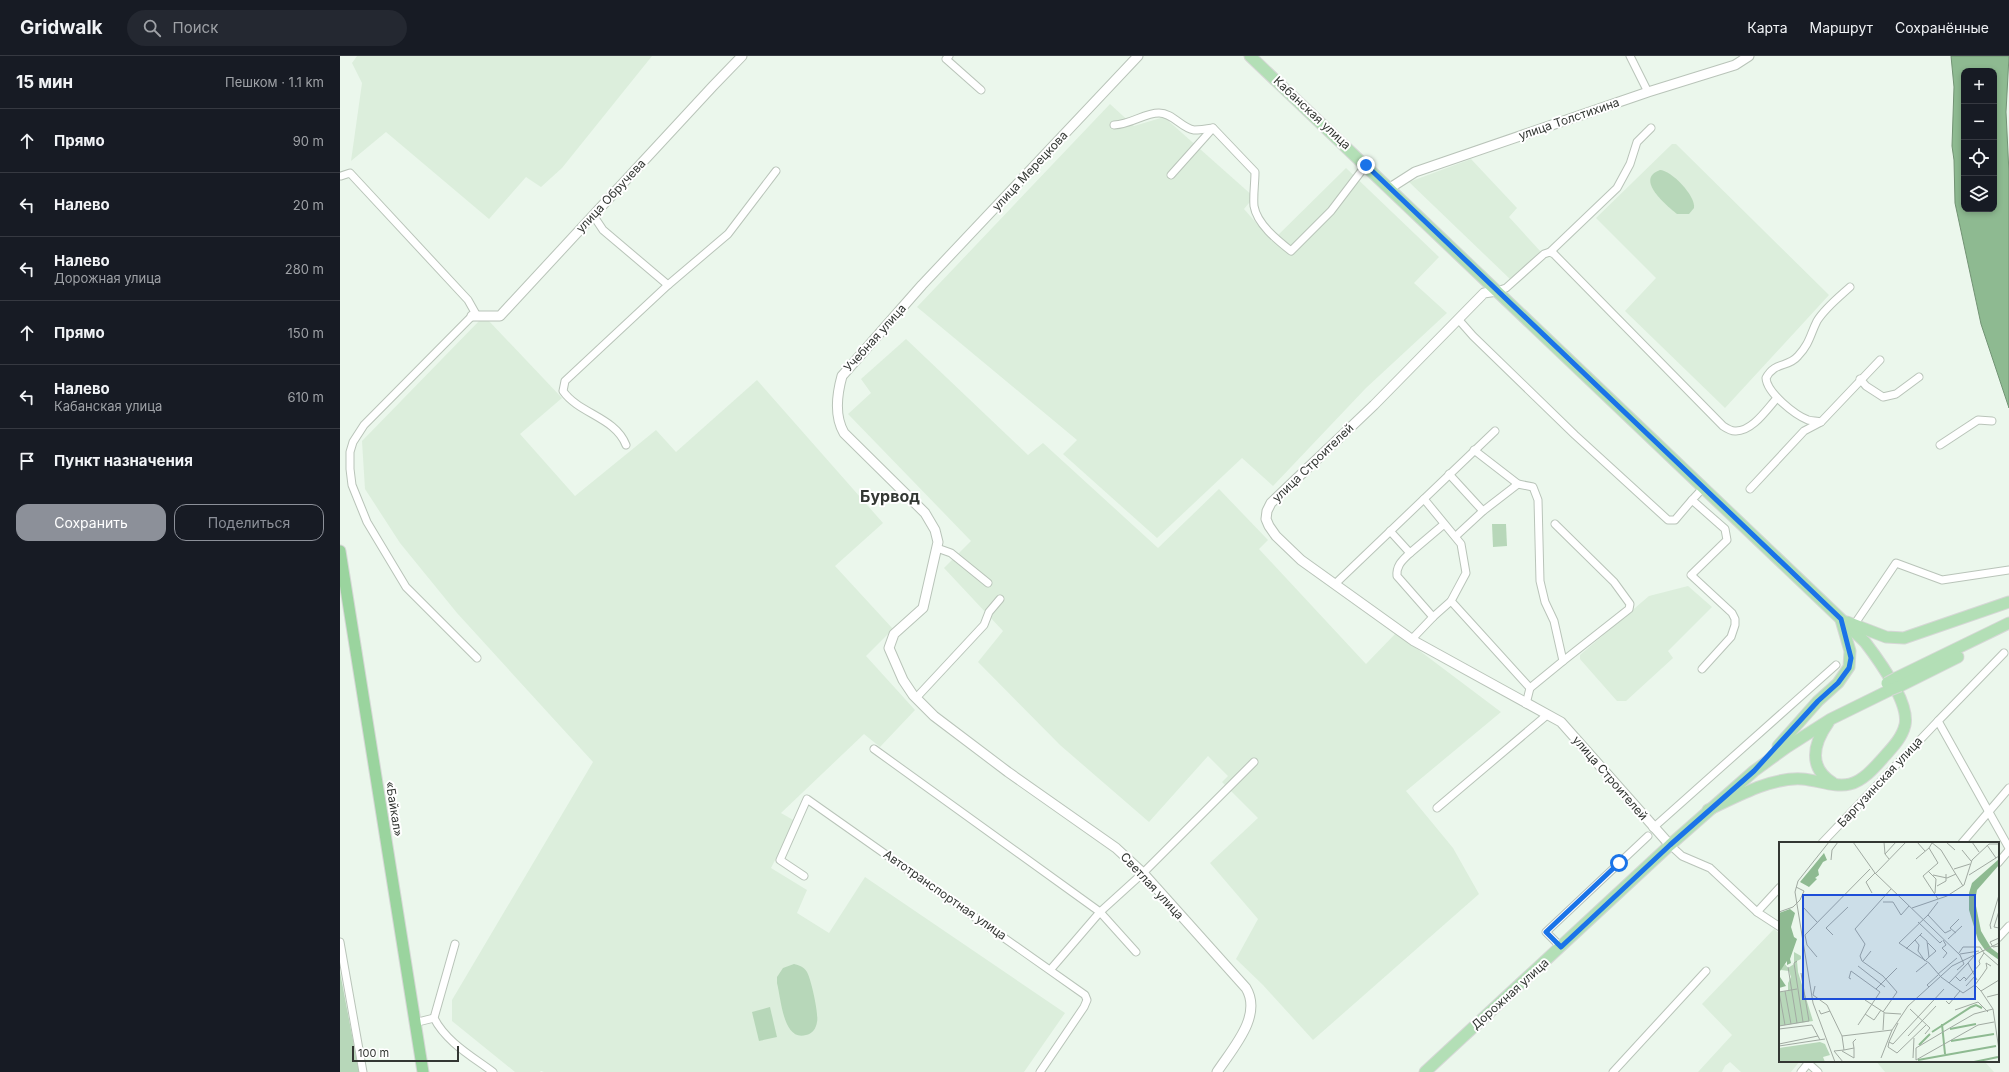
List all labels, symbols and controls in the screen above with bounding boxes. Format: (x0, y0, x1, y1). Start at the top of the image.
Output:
search box (127, 10, 407, 46)
text: Gridwalk (20, 16, 103, 39)
icon: search (141, 17, 163, 39)
text: Поиск (173, 18, 218, 37)
text: Карта (1747, 19, 1788, 36)
text: Маршрут (1810, 19, 1873, 36)
text: Сохранённые (1895, 19, 1989, 36)
map controls (1961, 68, 1997, 212)
button: + (1961, 68, 1997, 104)
text: 15 мин (16, 72, 73, 92)
street label: Кабанская улица (1271, 73, 1354, 152)
text: Пешком · 1.1 km (225, 74, 324, 90)
street label: улица Толстихина (1516, 94, 1621, 143)
button: − (1961, 104, 1997, 140)
street label: улица Мерецкова (989, 128, 1071, 214)
icon: ahead (16, 130, 38, 152)
text: Прямо (54, 131, 105, 150)
text: 90 m (293, 133, 324, 149)
button: locate (1961, 140, 1997, 176)
street label: улица Обручева (573, 156, 649, 236)
route end (1357, 156, 1375, 174)
button: layers (1961, 176, 1997, 212)
icon: left (16, 194, 38, 216)
text: Налево (54, 195, 110, 214)
text: 20 m (293, 197, 324, 213)
text: Налево (54, 251, 110, 270)
icon: left (16, 258, 38, 280)
text: 280 m (285, 261, 324, 277)
text: Дорожная улица (54, 270, 161, 286)
street label: Учебная улица (840, 301, 909, 375)
icon: ahead (16, 322, 38, 344)
text: Прямо (54, 323, 105, 342)
text: 150 m (288, 325, 324, 341)
text: Налево (54, 379, 110, 398)
icon: left (16, 386, 38, 408)
text: 610 m (287, 389, 324, 405)
text: Кабанская улица (54, 398, 162, 414)
street label: улица Строителей (1269, 420, 1356, 505)
icon: arrive (16, 450, 38, 472)
text: Пункт назначения (54, 451, 193, 470)
district label: Бурвод (860, 486, 920, 506)
button: Сохранить (16, 504, 166, 541)
button: Поделиться (174, 504, 324, 541)
street label: улица Строителей (1570, 732, 1651, 823)
street label: Баргузинская улица (1834, 733, 1925, 830)
street label: «Байкал» (383, 780, 406, 838)
inset map (1779, 842, 1999, 1062)
street label: Автотранспортная улица (881, 846, 1010, 943)
street label: Светлая улица (1118, 849, 1187, 922)
route start (1610, 854, 1628, 872)
street label: Дорожная улица (1468, 955, 1551, 1032)
scale bar (352, 1044, 459, 1063)
text: 100 m (358, 1046, 389, 1060)

